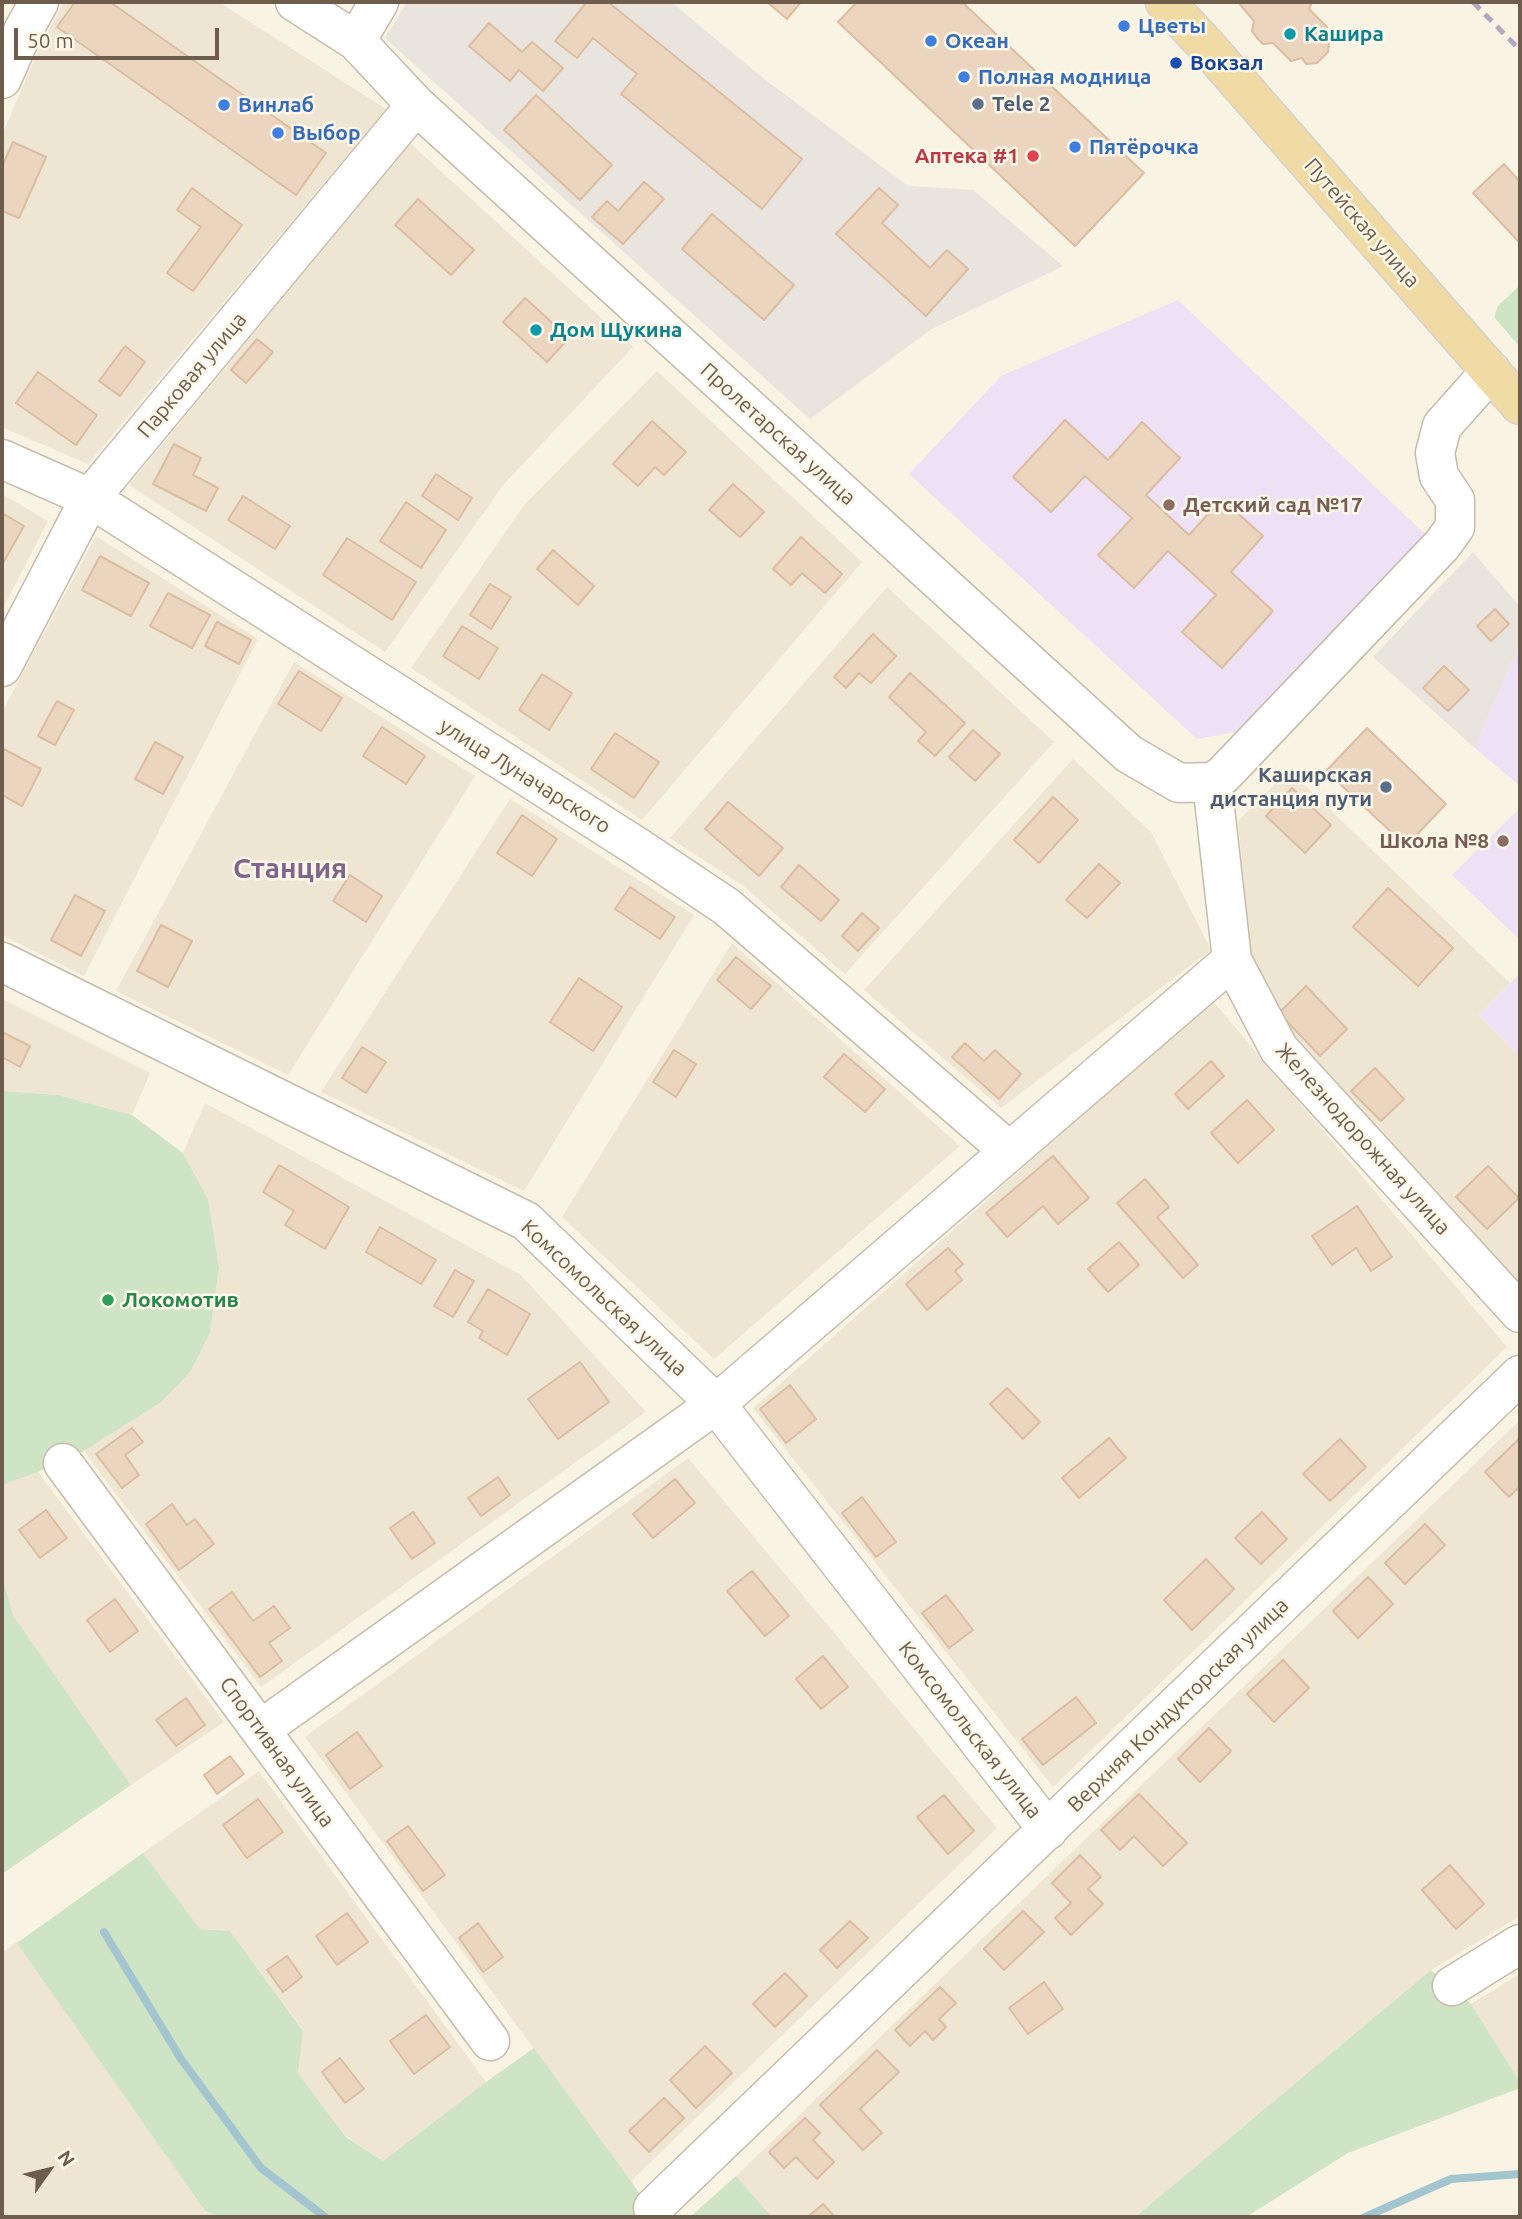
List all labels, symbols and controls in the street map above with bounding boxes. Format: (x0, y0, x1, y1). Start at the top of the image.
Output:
place label: Цветы (1138, 13, 1206, 39)
scale bar (18, 14, 222, 58)
marker: Цветы (1116, 18, 1132, 34)
place label: Кашира (1304, 21, 1384, 47)
marker: Кашира (1282, 26, 1298, 42)
text: 50 m (27, 28, 74, 52)
place label: Океан (945, 28, 1009, 54)
marker: Океан (923, 33, 939, 49)
place label: Вокзал (1190, 50, 1263, 76)
marker: Вокзал (1168, 55, 1184, 71)
place label: Полная модница (978, 64, 1151, 90)
marker: Полная модница (956, 69, 972, 85)
place label: Tele 2 (992, 91, 1051, 117)
place label: Винлаб (238, 92, 314, 118)
marker: Tele 2 (970, 96, 986, 112)
marker: Винлаб (216, 97, 232, 113)
place label: Выбор (292, 120, 361, 146)
marker: Выбор (270, 125, 286, 141)
place label: Пятёрочка (1089, 134, 1199, 160)
marker: Пятёрочка (1067, 139, 1083, 155)
place label: Аптека #1 (915, 143, 1019, 169)
marker: Аптека #1 (1025, 148, 1041, 164)
street label: Путейская улица (1299, 153, 1425, 293)
street label: Парковая улица (132, 307, 252, 443)
place label: Дом Щукина (550, 317, 682, 343)
marker: Дом Щукина (528, 322, 544, 338)
street label: Пролетарская улица (695, 358, 861, 510)
place label: Детский сад №17 (1183, 492, 1363, 518)
marker: Детский сад №17 (1161, 497, 1177, 513)
street label: улица Луначарского (435, 713, 615, 839)
place label: Каширская дистанция пути (1210, 762, 1372, 812)
marker: Каширская дистанция пути (1378, 779, 1394, 795)
place label: Школа №8 (1379, 828, 1489, 854)
marker: Школа №8 (1495, 833, 1511, 849)
district label: Станция (233, 852, 347, 886)
street label: Железнодорожная улица (1270, 1038, 1456, 1240)
street label: Комсомольская улица (516, 1215, 692, 1381)
place label: Локомотив (122, 1287, 239, 1313)
marker: Локомотив (100, 1292, 116, 1308)
street label: Верхняя Кондукторская улица (1062, 1593, 1294, 1817)
street label: Комсомольская улица (893, 1636, 1047, 1824)
street label: Спортивная улица (214, 1672, 340, 1832)
north arrow (14, 2135, 84, 2205)
text: N (53, 2146, 79, 2170)

